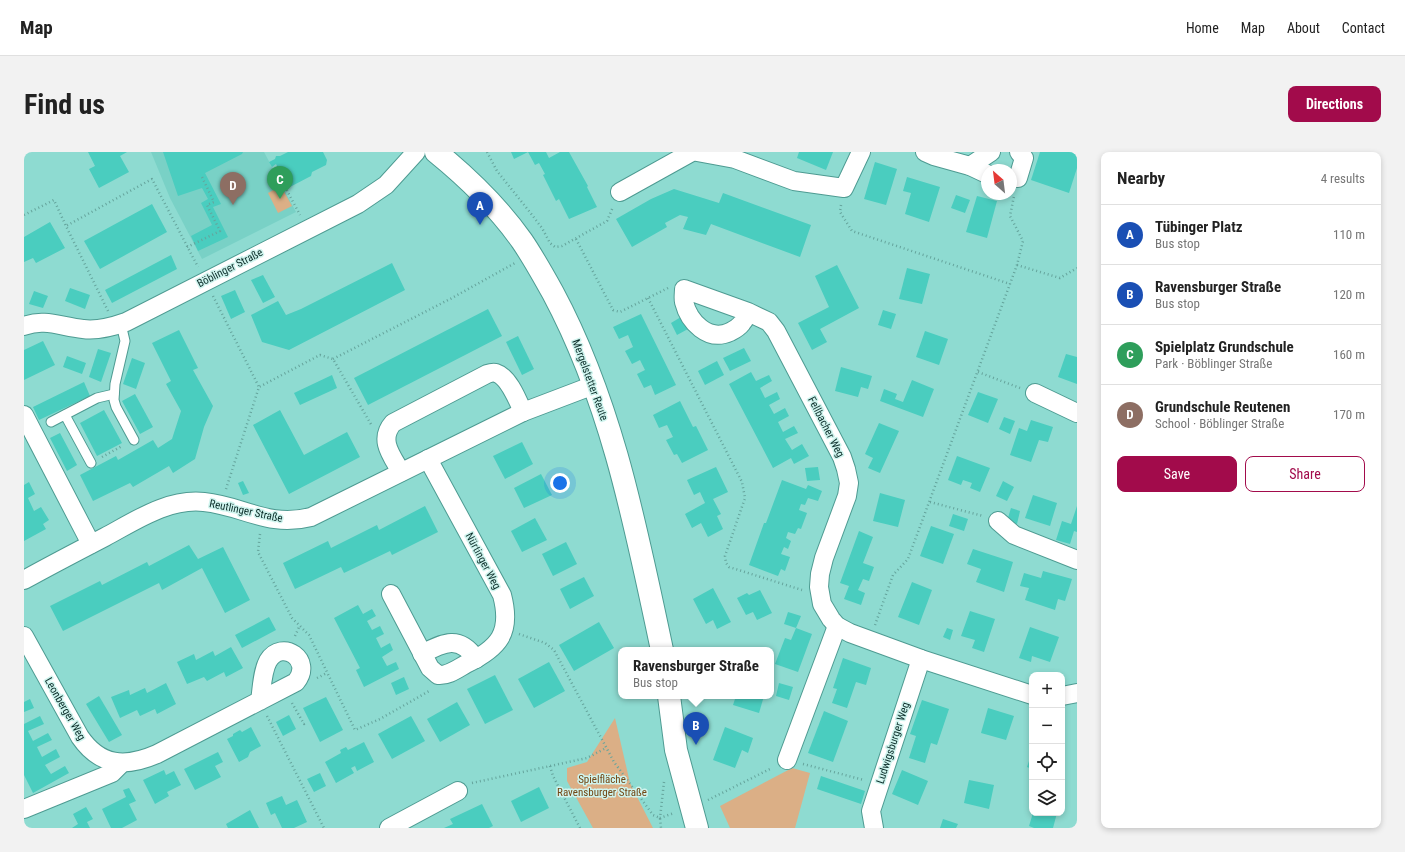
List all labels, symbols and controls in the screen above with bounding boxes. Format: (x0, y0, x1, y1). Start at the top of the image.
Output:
text: Map (20, 16, 53, 39)
text: Home (1186, 20, 1219, 36)
text: Map (1241, 20, 1265, 36)
text: About (1287, 20, 1320, 36)
text: Contact (1342, 20, 1385, 36)
button: Directions (1288, 86, 1381, 122)
text: Find us (24, 88, 105, 121)
north arrow (981, 164, 1017, 200)
pin: C (267, 166, 293, 199)
text: Nearby (1117, 168, 1165, 188)
text: 4 results (1321, 171, 1365, 186)
pin: D (220, 172, 246, 205)
pin: A (467, 192, 493, 225)
text: Tübinger Platz (1155, 218, 1243, 236)
text: A (1126, 227, 1134, 242)
text: 110 m (1333, 227, 1365, 242)
text: Bus stop (1155, 236, 1200, 251)
street label: Böblinger Straße (195, 246, 265, 290)
text: Ravensburger Straße (1155, 278, 1281, 296)
text: B (1126, 287, 1134, 302)
text: 120 m (1333, 287, 1365, 302)
text: Bus stop (1155, 296, 1200, 311)
street label: Mergelstetter Reute (569, 338, 611, 422)
text: Spielplatz Grundschule (1155, 338, 1294, 356)
text: C (1126, 347, 1134, 362)
text: 160 m (1333, 347, 1365, 362)
text: Park · Böblinger Straße (1155, 356, 1272, 371)
street label: Fellbacher Weg (805, 395, 847, 459)
text: Grundschule Reutenen (1155, 398, 1290, 416)
text: D (1126, 407, 1134, 422)
text: 170 m (1333, 407, 1365, 422)
text: School · Böblinger Straße (1155, 416, 1284, 431)
button: Save (1117, 456, 1237, 492)
button: Share (1245, 456, 1365, 492)
your location (550, 473, 570, 493)
street label: Reutlinger Straße (208, 497, 284, 525)
street label: Nürtinger Weg (463, 531, 503, 591)
popup (618, 647, 774, 699)
text: Ravensburger Straße (633, 657, 759, 675)
map controls (1029, 672, 1065, 816)
button: + (1029, 672, 1065, 708)
street label: Leonberger Weg (42, 675, 88, 743)
text: Bus stop (633, 675, 678, 690)
street label: Ludwigsburger Weg (874, 701, 912, 785)
button: − (1029, 708, 1065, 744)
pin: B (683, 712, 709, 745)
button: locate (1029, 744, 1065, 780)
park label: Spielfläche Ravensburger Straße (557, 773, 647, 799)
button: layers (1029, 780, 1065, 816)

